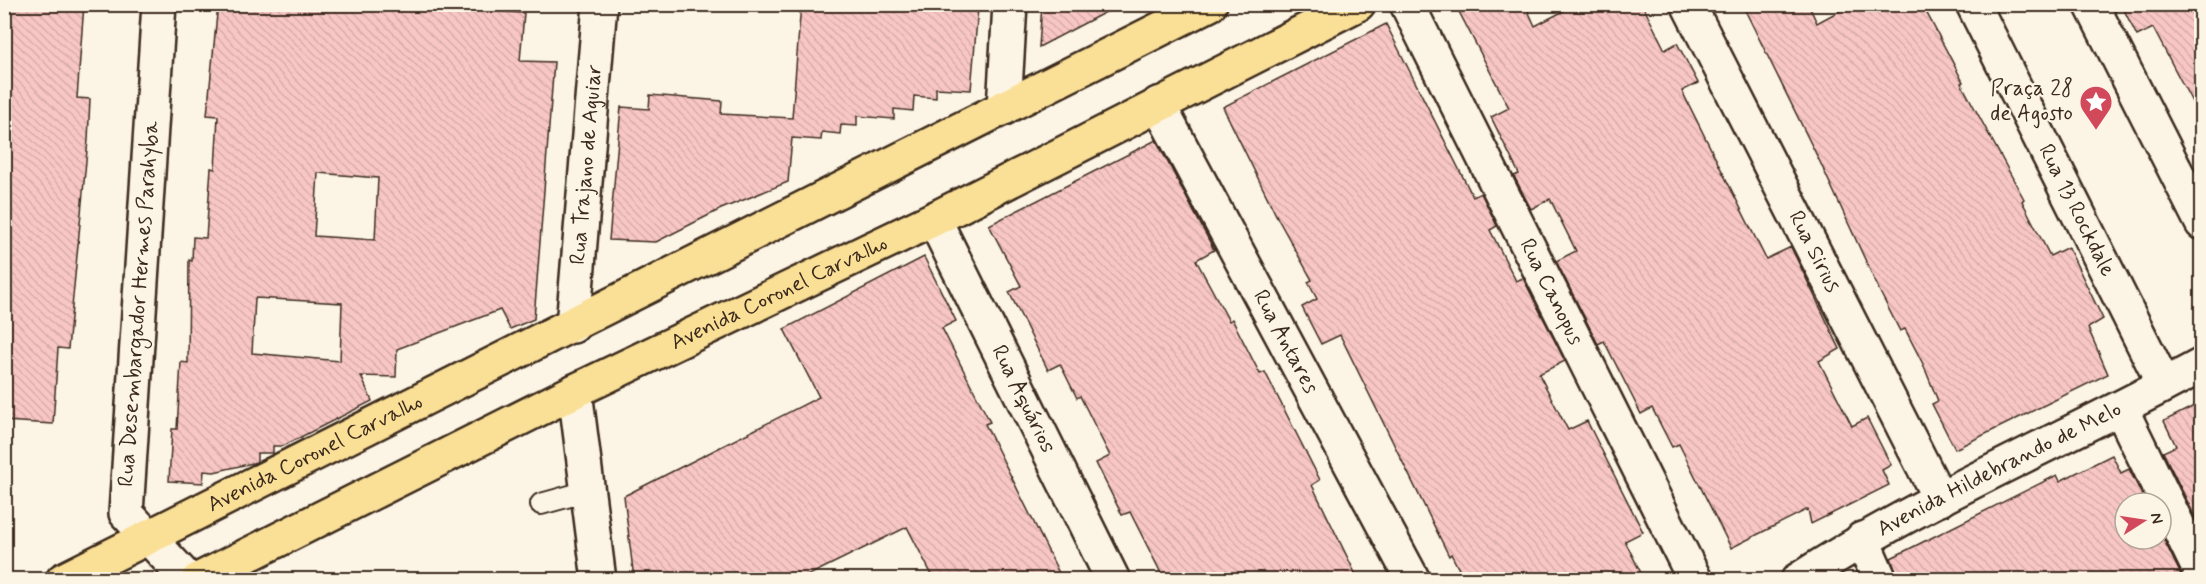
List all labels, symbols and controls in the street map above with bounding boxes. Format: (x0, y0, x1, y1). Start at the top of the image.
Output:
street label: Rua Trajano de Aguiar (564, 63, 609, 266)
place label: Praça 28 de Agosto (1990, 75, 2073, 129)
place icon: Praça 28 de Agosto (2078, 84, 2114, 131)
street label: Rua Desembargador Hermes Parahyba (112, 119, 169, 488)
street label: Rua 13 Rockdale (2032, 140, 2121, 281)
street label: Rua Sirius (1782, 206, 1847, 298)
street label: Avenida Coronel Carvalho (666, 229, 892, 357)
street label: Rua Canopus (1513, 234, 1590, 350)
street label: Rua Antares (1246, 285, 1325, 399)
street label: Rua Aquários (985, 340, 1062, 458)
street label: Avenida Coronel Carvalho (203, 388, 427, 519)
street label: Avenida Hildebrando de Melo (1872, 395, 2126, 543)
north arrow (2113, 491, 2173, 551)
text: N (2145, 511, 2168, 526)

